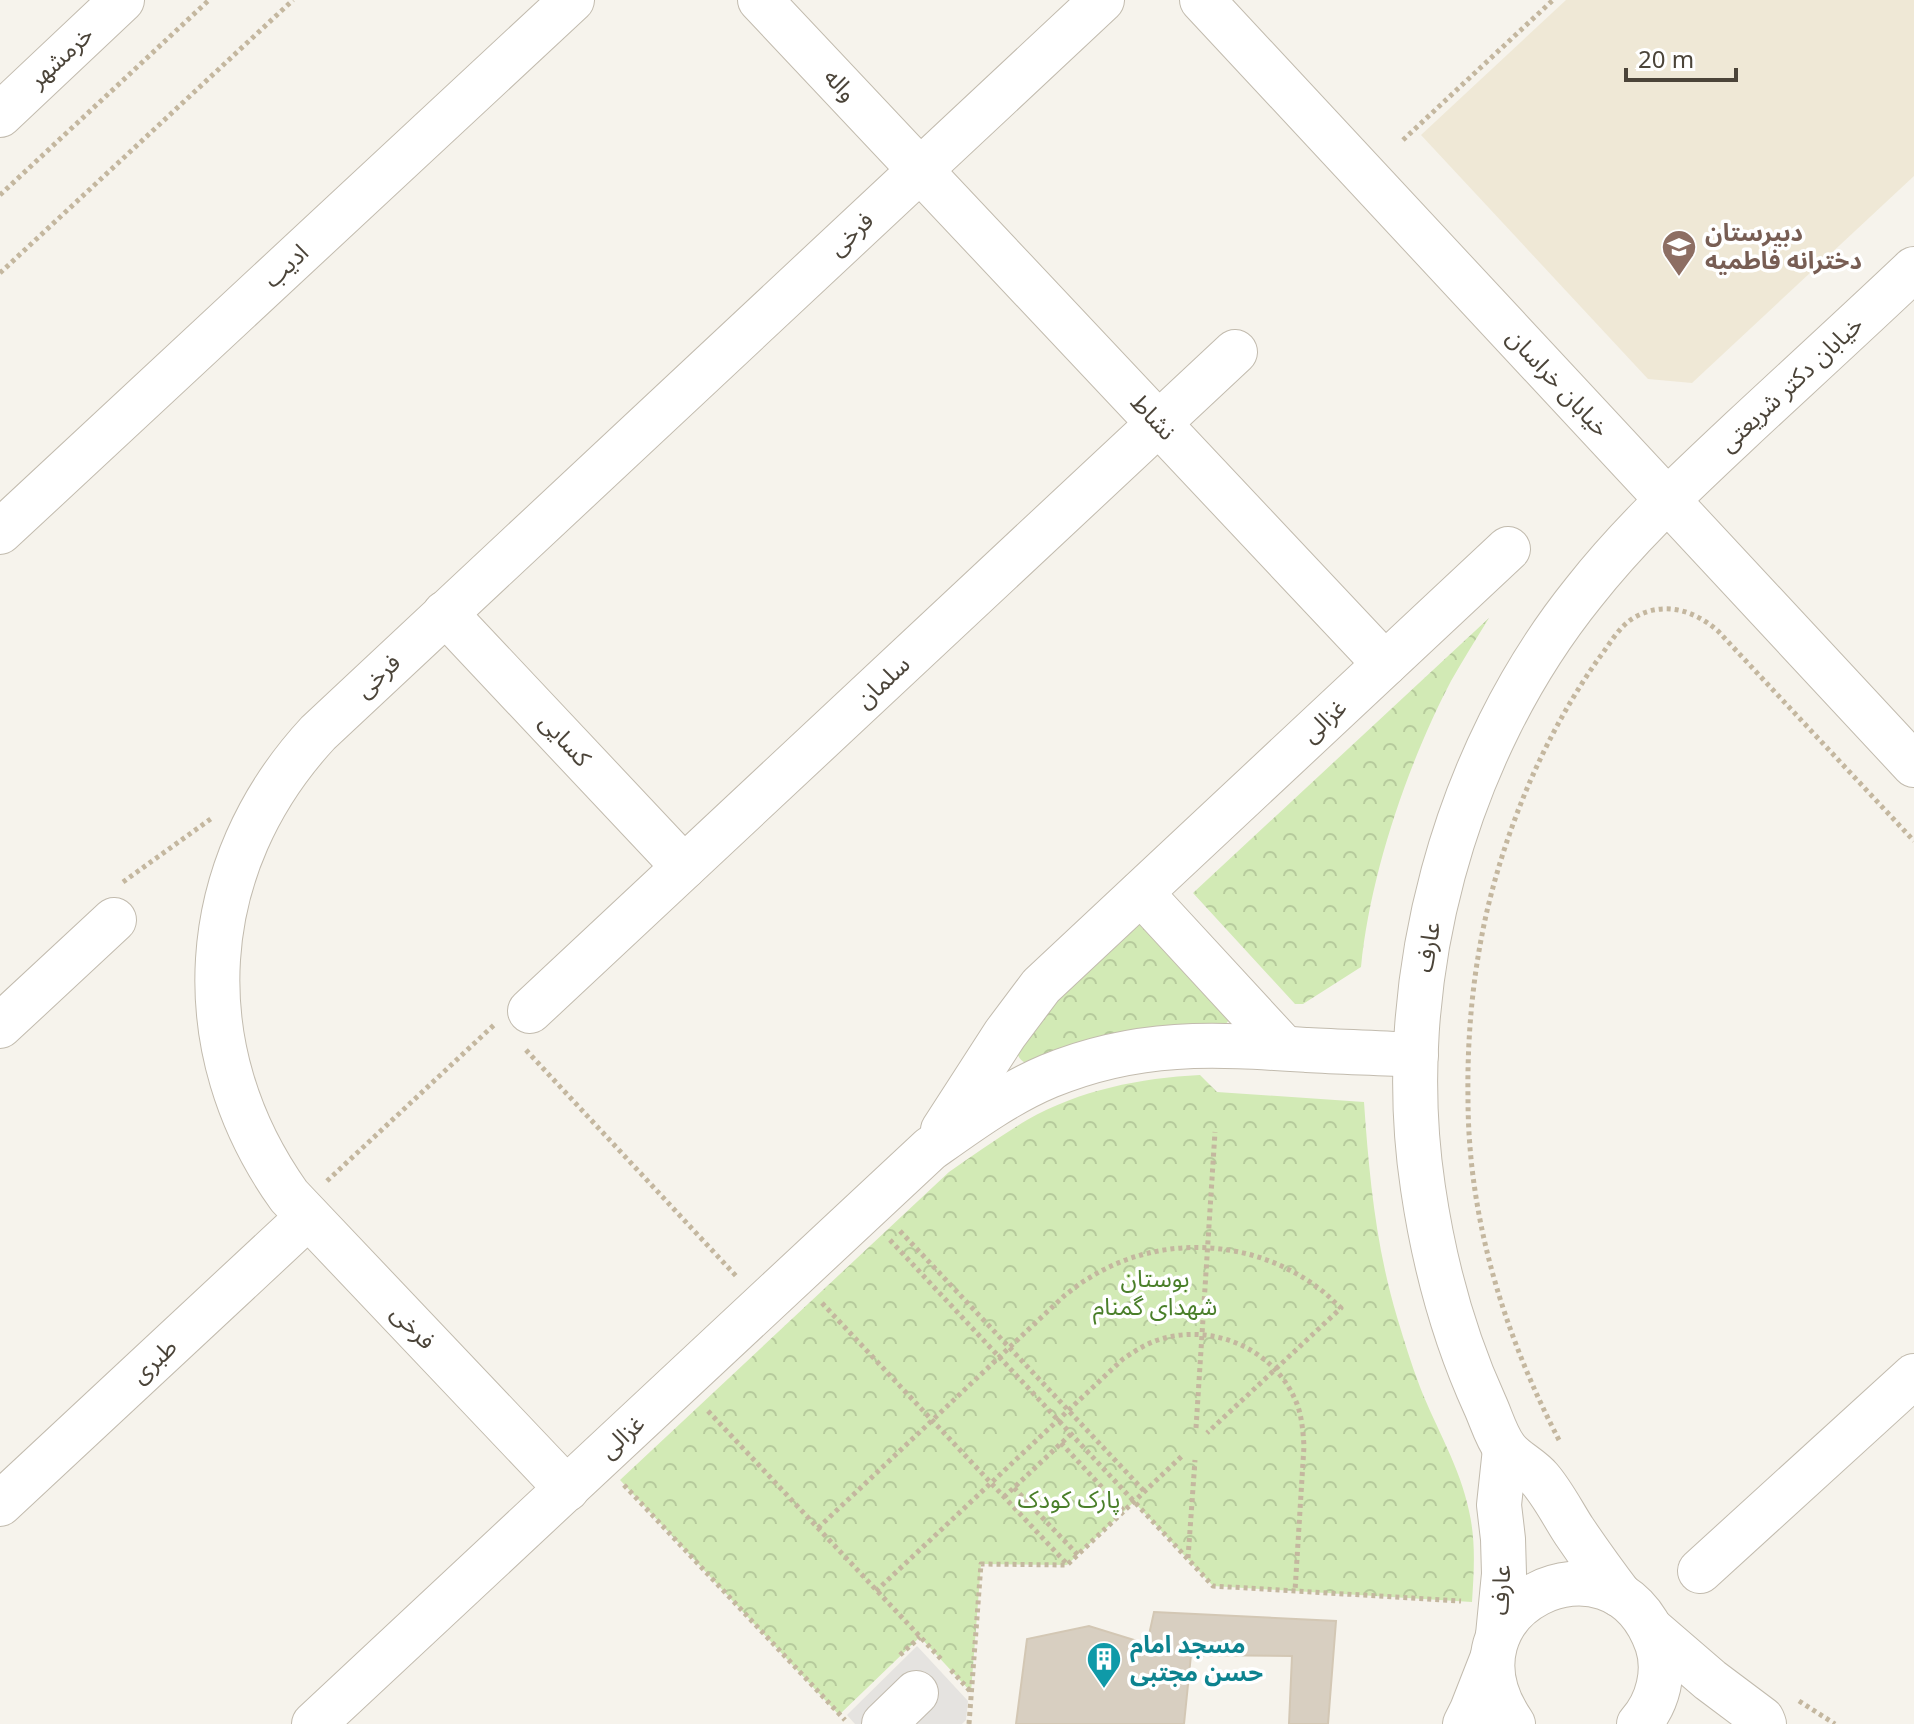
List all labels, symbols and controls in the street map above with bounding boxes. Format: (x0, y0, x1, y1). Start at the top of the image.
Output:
street label: خرمشهر (20, 17, 100, 95)
scale bar (1626, 32, 1736, 82)
text: 20 m (1638, 42, 1694, 75)
street label: واله (817, 60, 865, 108)
street label: فرخی (820, 203, 880, 262)
place label: دبیرستان دخترانه فاطمیه (1705, 215, 1862, 276)
school or university icon: دبیرستان دخترانه فاطمیه (1660, 228, 1698, 278)
street label: ادیب (255, 236, 315, 294)
street label: خیابان دکتر شریعتی (1711, 307, 1869, 458)
street label: خیابان خراسان (1500, 321, 1618, 443)
street label: نشاط (1124, 385, 1184, 447)
street label: فرخی (347, 645, 407, 704)
street label: سلمان (848, 647, 916, 715)
street label: غزالی (1293, 691, 1353, 749)
street label: کسایی (533, 705, 600, 774)
street label: عارف (1406, 919, 1447, 975)
park label: بوستان شهدای گمنام (1093, 1261, 1217, 1325)
street label: فرخی (384, 1296, 444, 1356)
street label: طبری (123, 1330, 183, 1390)
street label: غزالی (591, 1407, 651, 1465)
park label: پارک کودک (1017, 1482, 1121, 1515)
street label: عارف (1482, 1564, 1517, 1616)
place label: مسجد امام حسن مجتبی (1130, 1627, 1263, 1688)
building icon: مسجد امام حسن مجتبی (1085, 1640, 1123, 1690)

